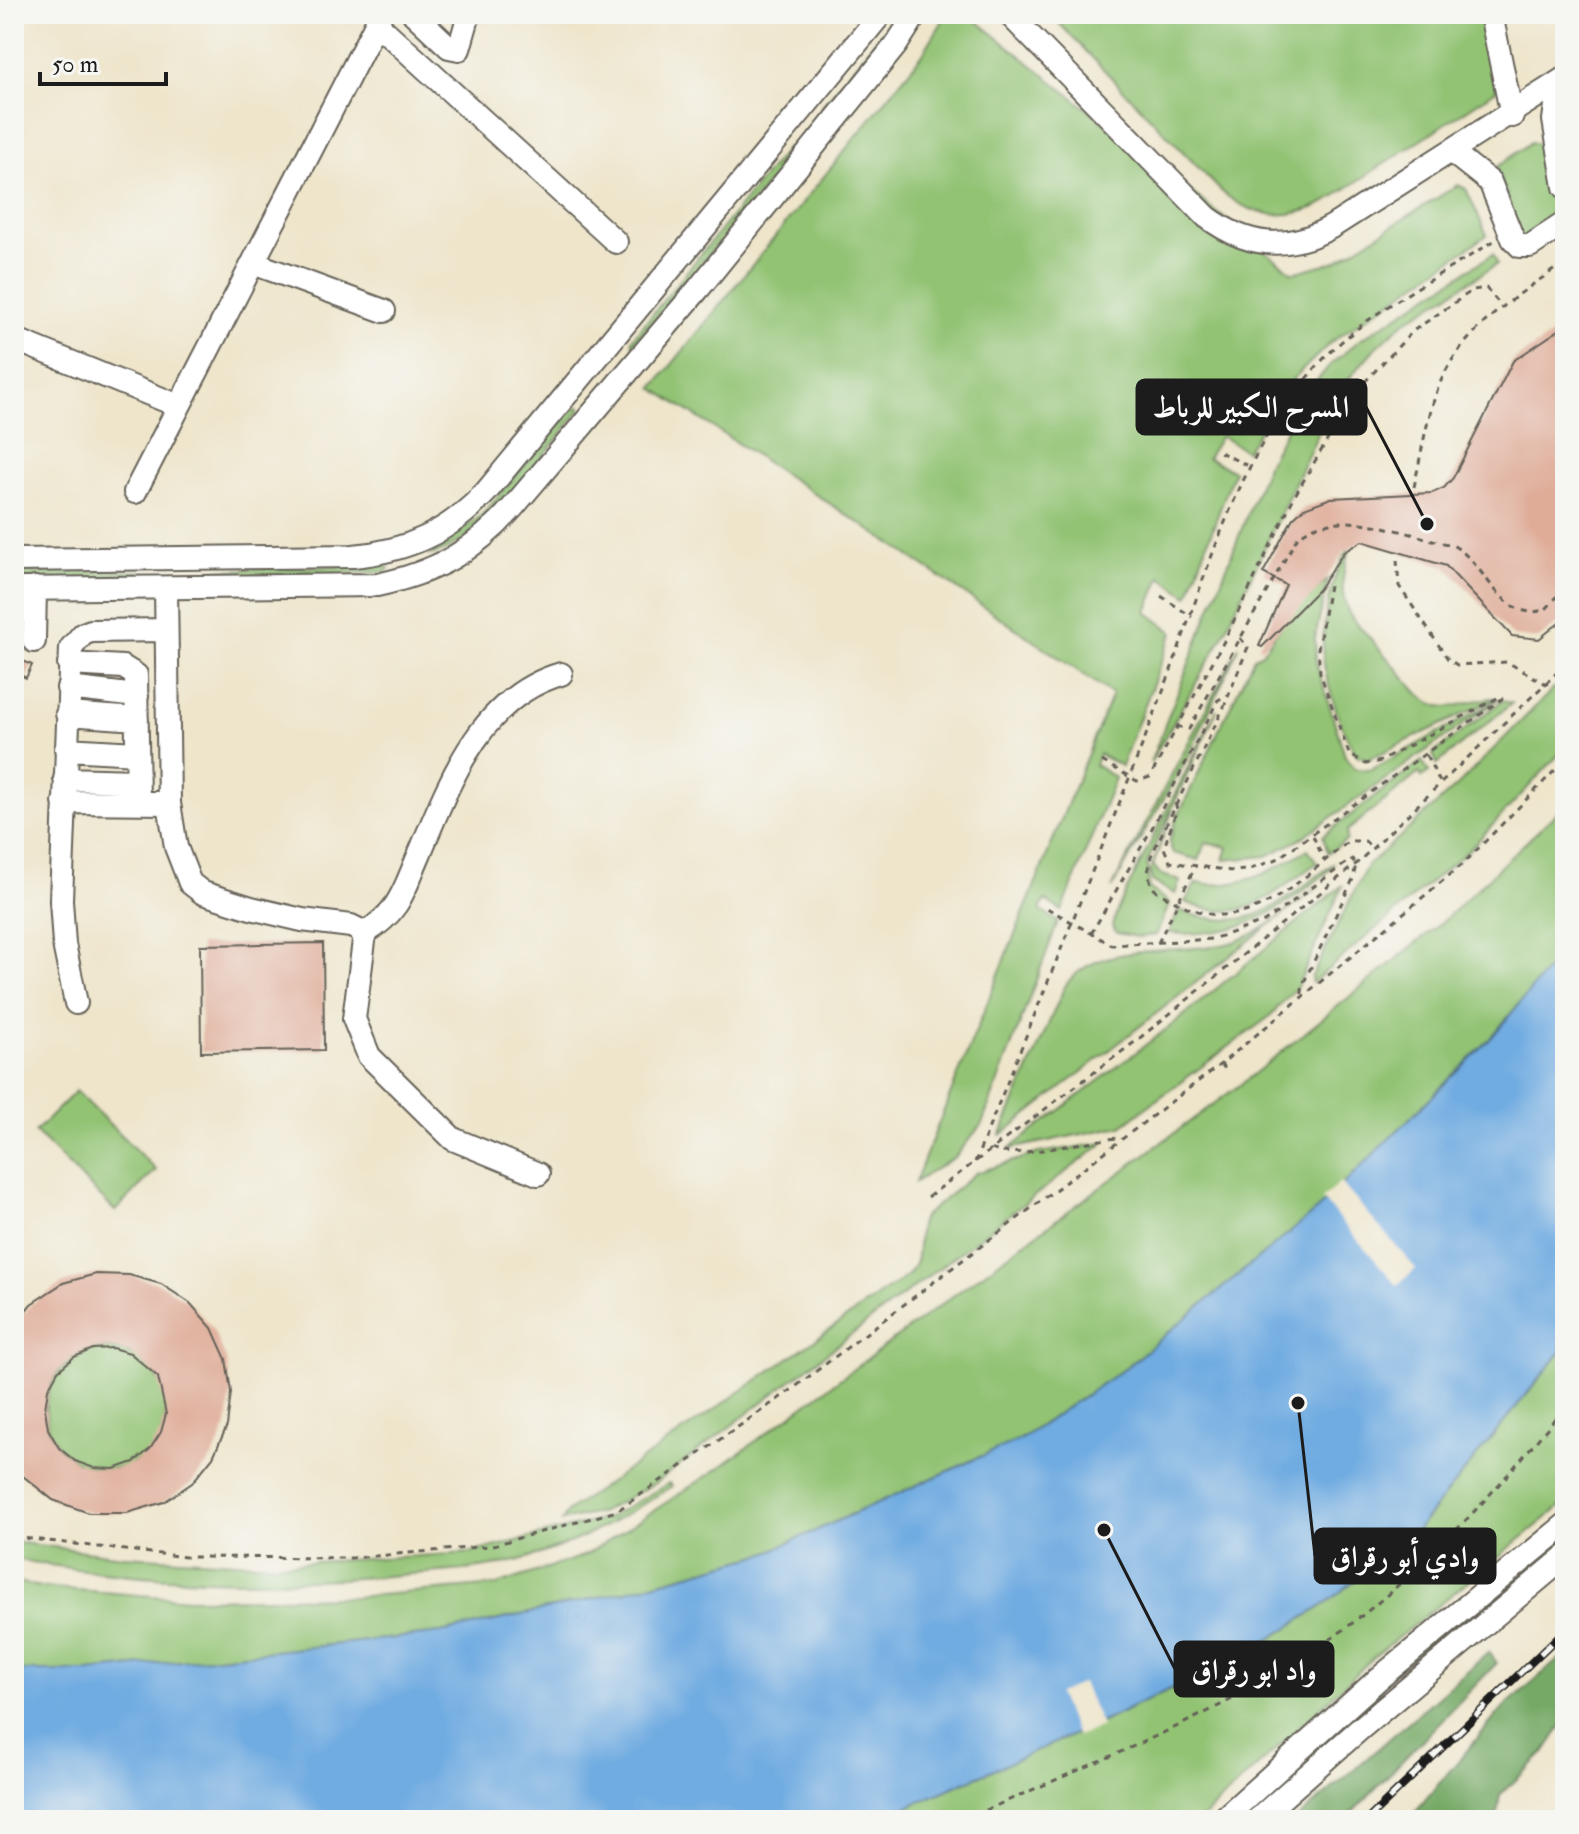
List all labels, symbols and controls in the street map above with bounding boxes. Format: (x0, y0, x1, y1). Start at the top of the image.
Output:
scale bar (40, 36, 166, 86)
text: 50 m (52, 49, 99, 80)
callout: المسرح الكبير للرباط (1137, 380, 1366, 434)
text: المسرح الكبير للرباط (1153, 389, 1349, 434)
callout: وادي أبو رقراق (1315, 1529, 1495, 1583)
text: وادي أبو رقراق (1331, 1536, 1479, 1580)
callout: واد ابو رقراق (1175, 1642, 1333, 1696)
text: واد ابو رقراق (1191, 1652, 1317, 1689)

